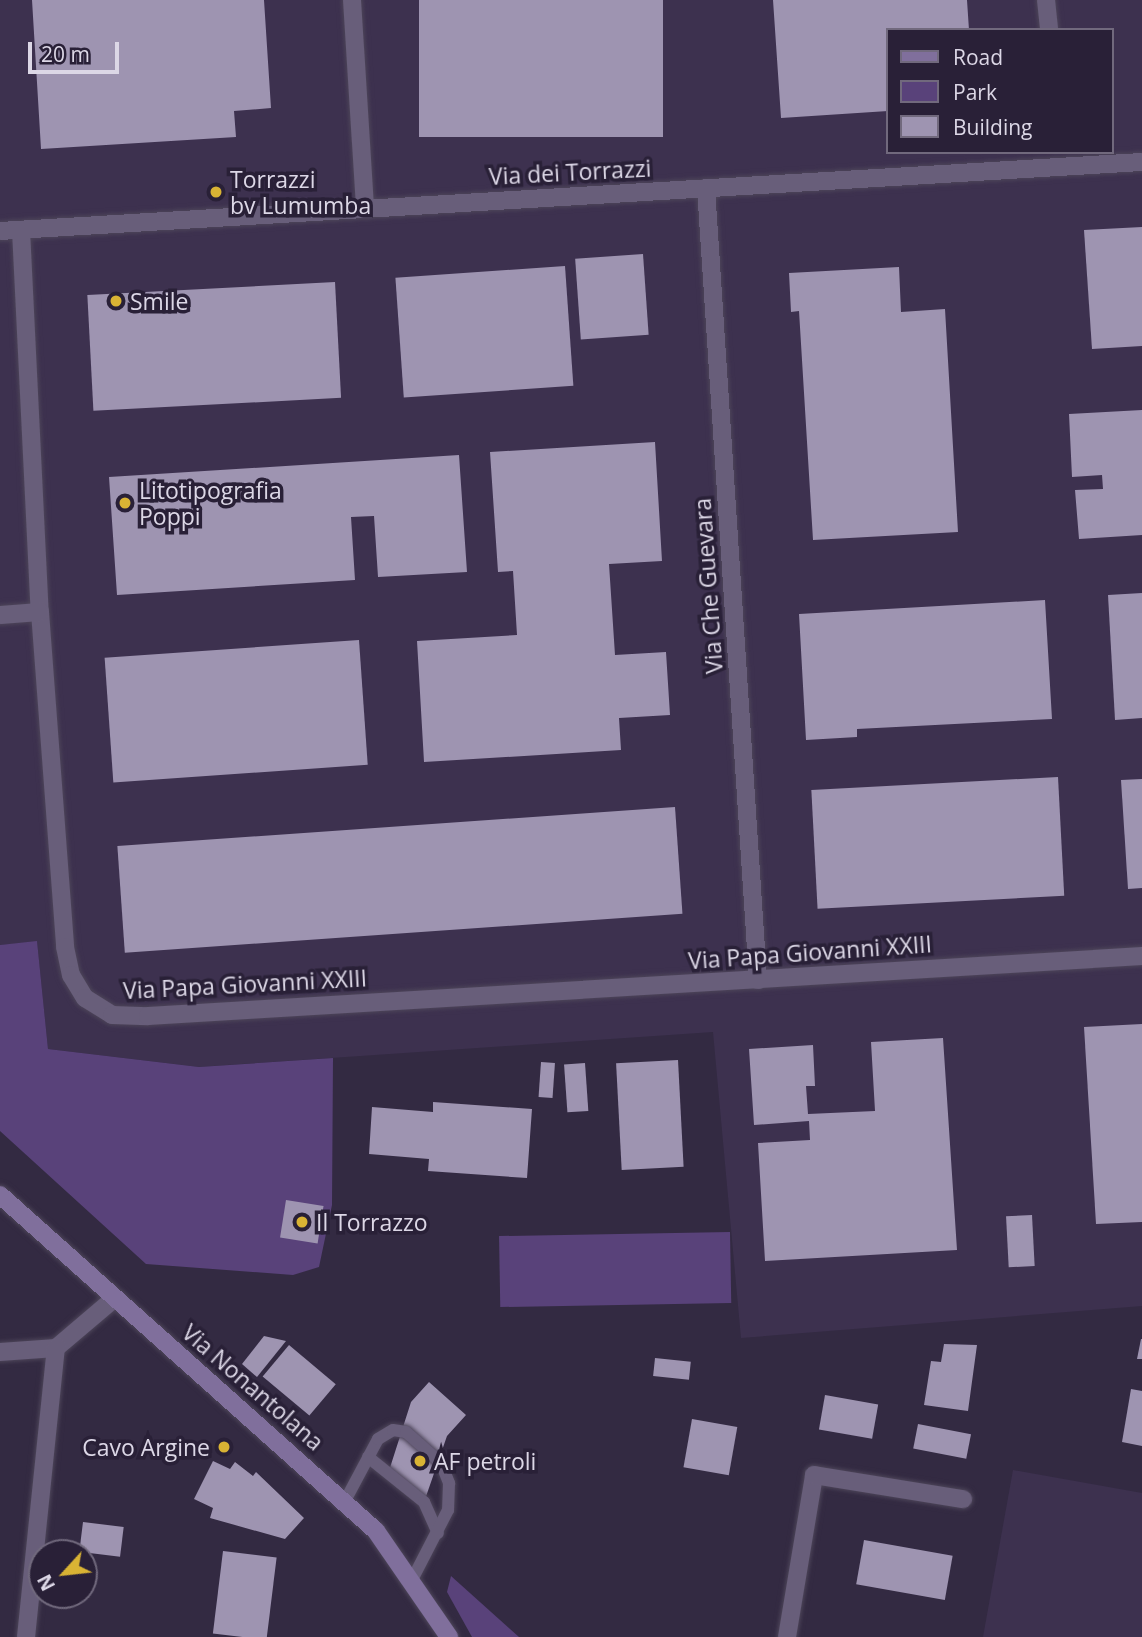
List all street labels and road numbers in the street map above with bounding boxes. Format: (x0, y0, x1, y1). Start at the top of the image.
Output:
street label: Via dei Torrazzi (488, 154, 652, 190)
street label: Via Che Guevara (688, 497, 728, 675)
street label: Via Papa Giovanni XXIII (687, 930, 933, 974)
street label: Via Papa Giovanni XXIII (122, 964, 368, 1004)
street label: Via Nonantolana (177, 1318, 329, 1456)

